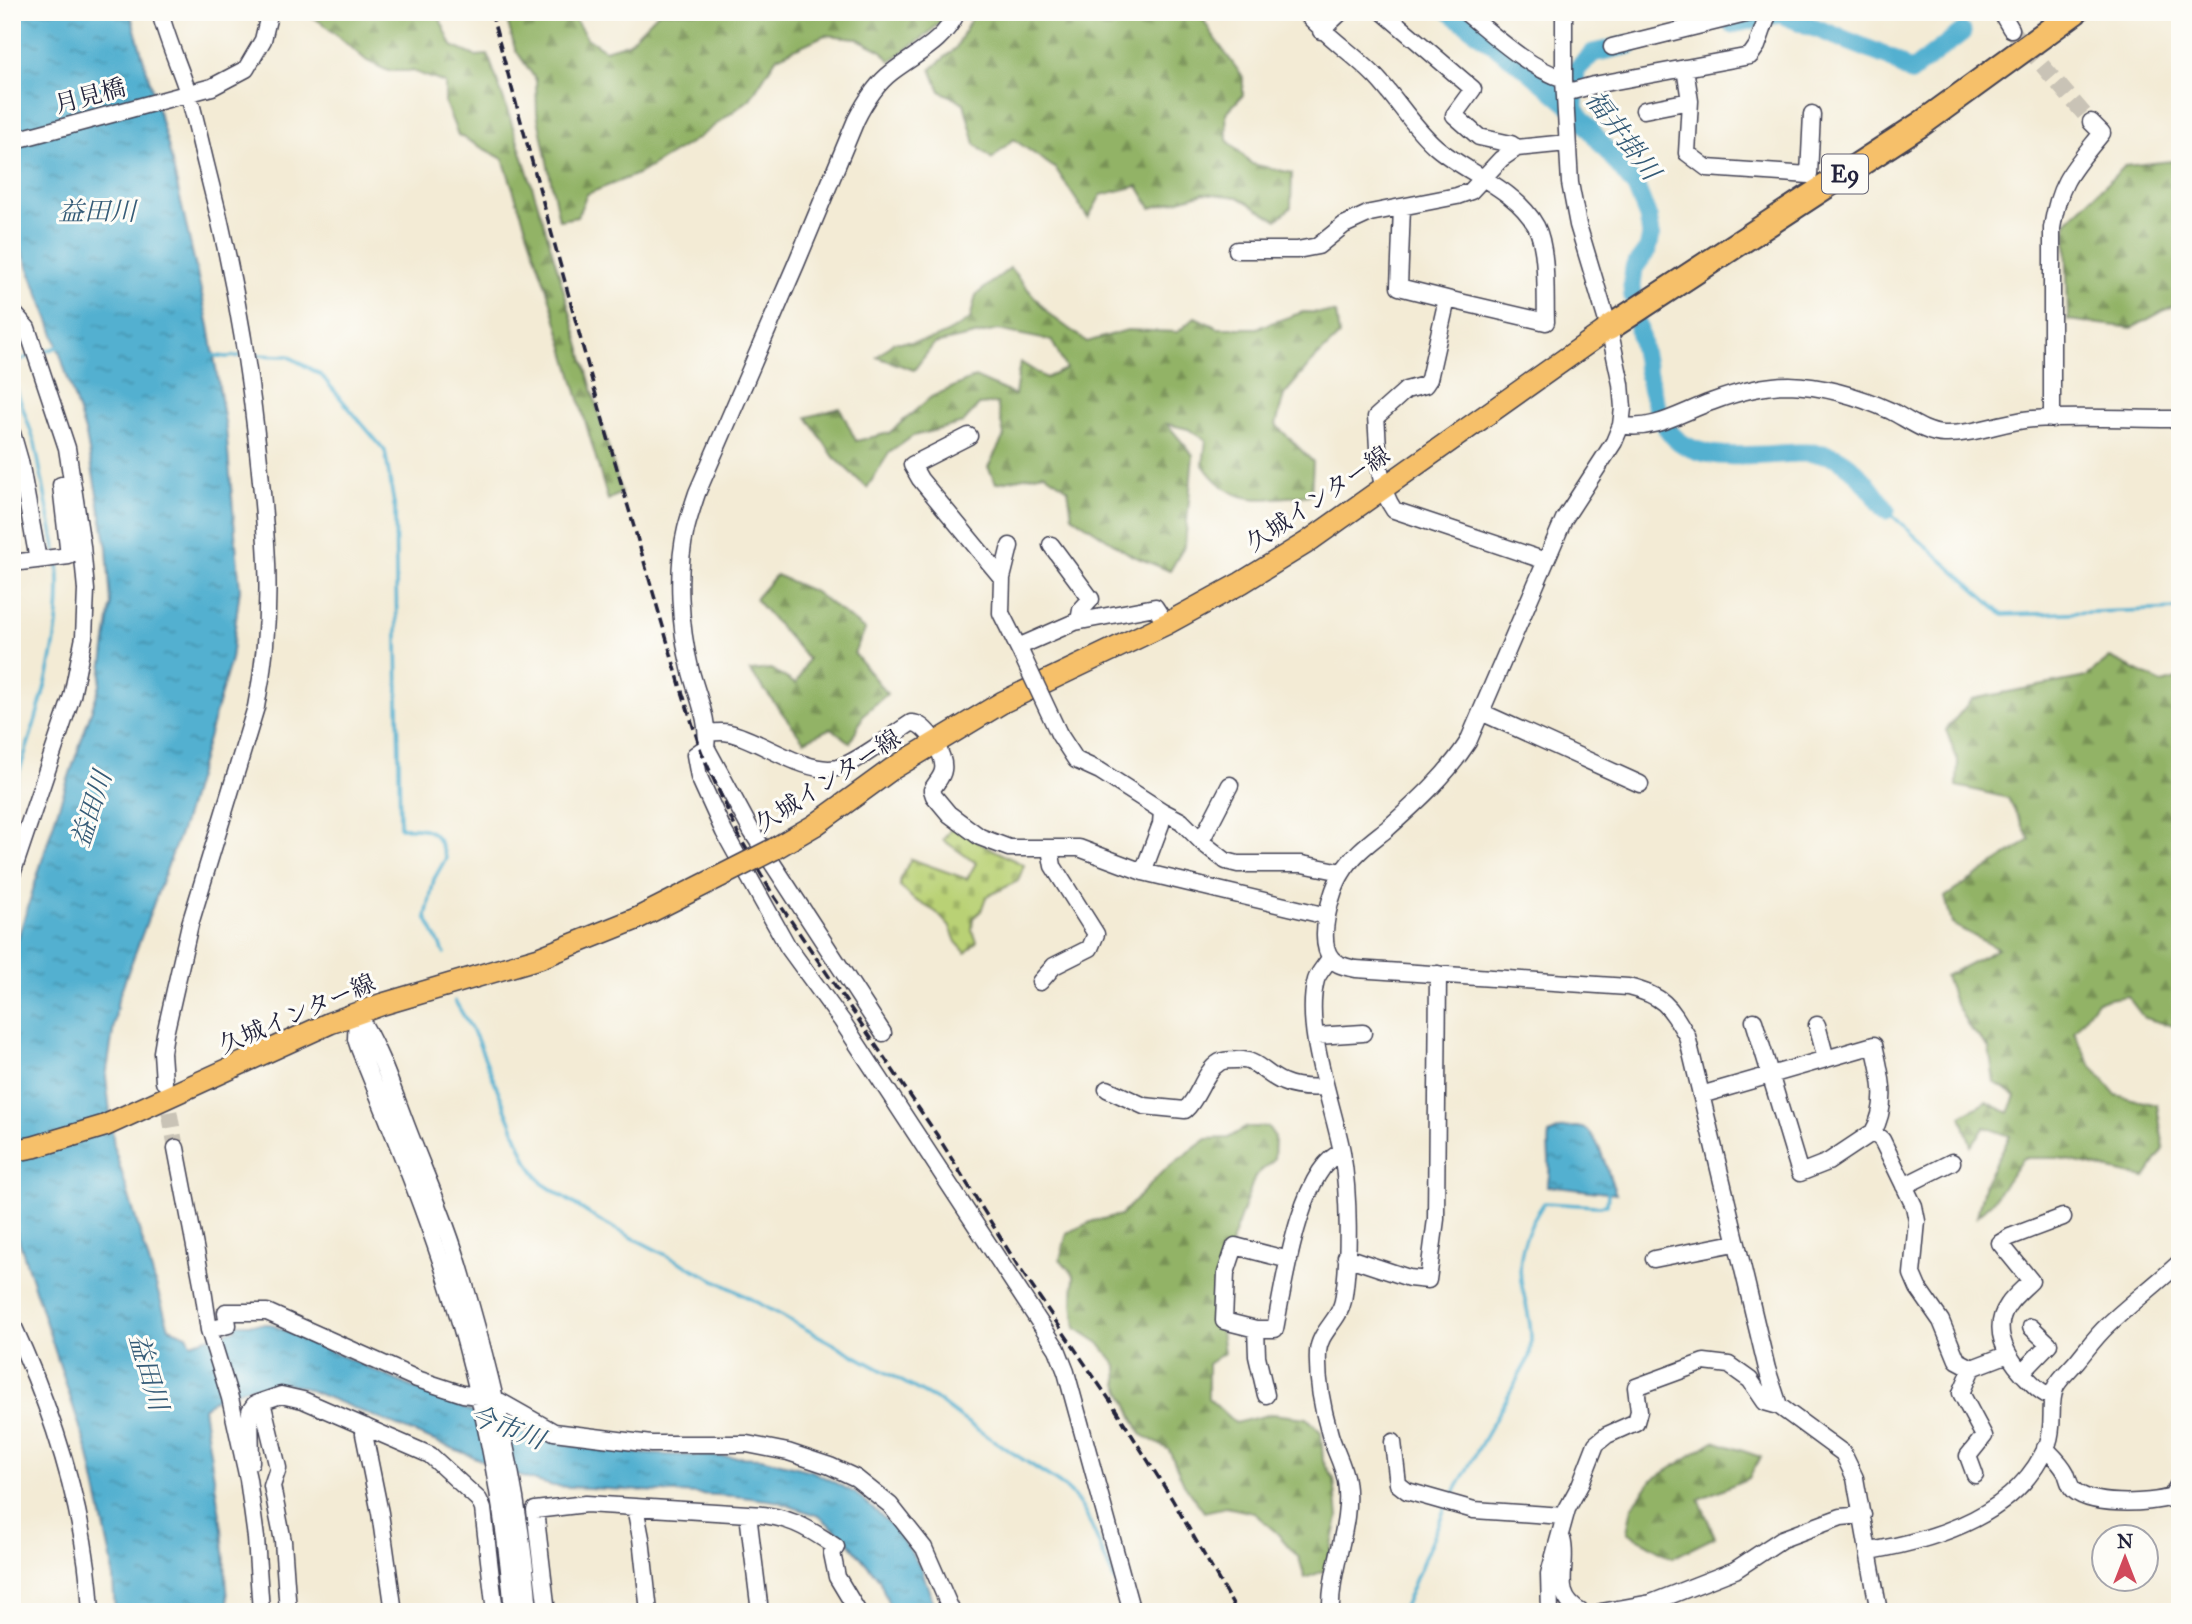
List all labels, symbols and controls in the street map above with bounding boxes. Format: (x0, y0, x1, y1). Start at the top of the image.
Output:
street label: 月見橋 (51, 72, 129, 120)
water label: 福井掛川 (1579, 84, 1669, 189)
road number: E9 (1822, 154, 1868, 194)
water label: 益田川 (58, 195, 139, 227)
street label: 久城インター線 (1240, 440, 1396, 558)
street label: 久城インター線 (750, 723, 906, 839)
water label: 益田川 (64, 764, 119, 851)
street label: 久城インター線 (214, 968, 380, 1060)
water label: 益田川 (123, 1330, 176, 1417)
water label: 今市川 (465, 1398, 552, 1457)
north arrow (2090, 1522, 2160, 1592)
text: N (2117, 1530, 2133, 1553)

